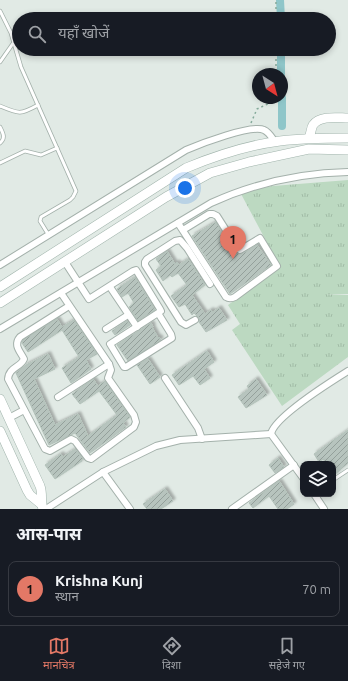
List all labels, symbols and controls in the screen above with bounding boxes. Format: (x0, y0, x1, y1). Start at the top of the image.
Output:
search box (12, 12, 336, 56)
icon: search (26, 23, 48, 45)
text: यहाँ खोजें (58, 24, 109, 41)
north arrow (252, 68, 288, 104)
your location (175, 178, 195, 198)
pin: 1 (220, 226, 246, 259)
map controls (300, 461, 336, 497)
button: layers (300, 461, 336, 497)
text: आस-पास (16, 524, 82, 543)
text: Krishna Kunj (55, 572, 143, 589)
text: 1 (26, 582, 34, 596)
text: 70 m (302, 582, 331, 596)
text: स्थान (55, 589, 79, 603)
tab: मानचित्र (43, 635, 75, 673)
tab: दिशा (161, 635, 183, 673)
tab: सहेजे गए (269, 635, 305, 673)

